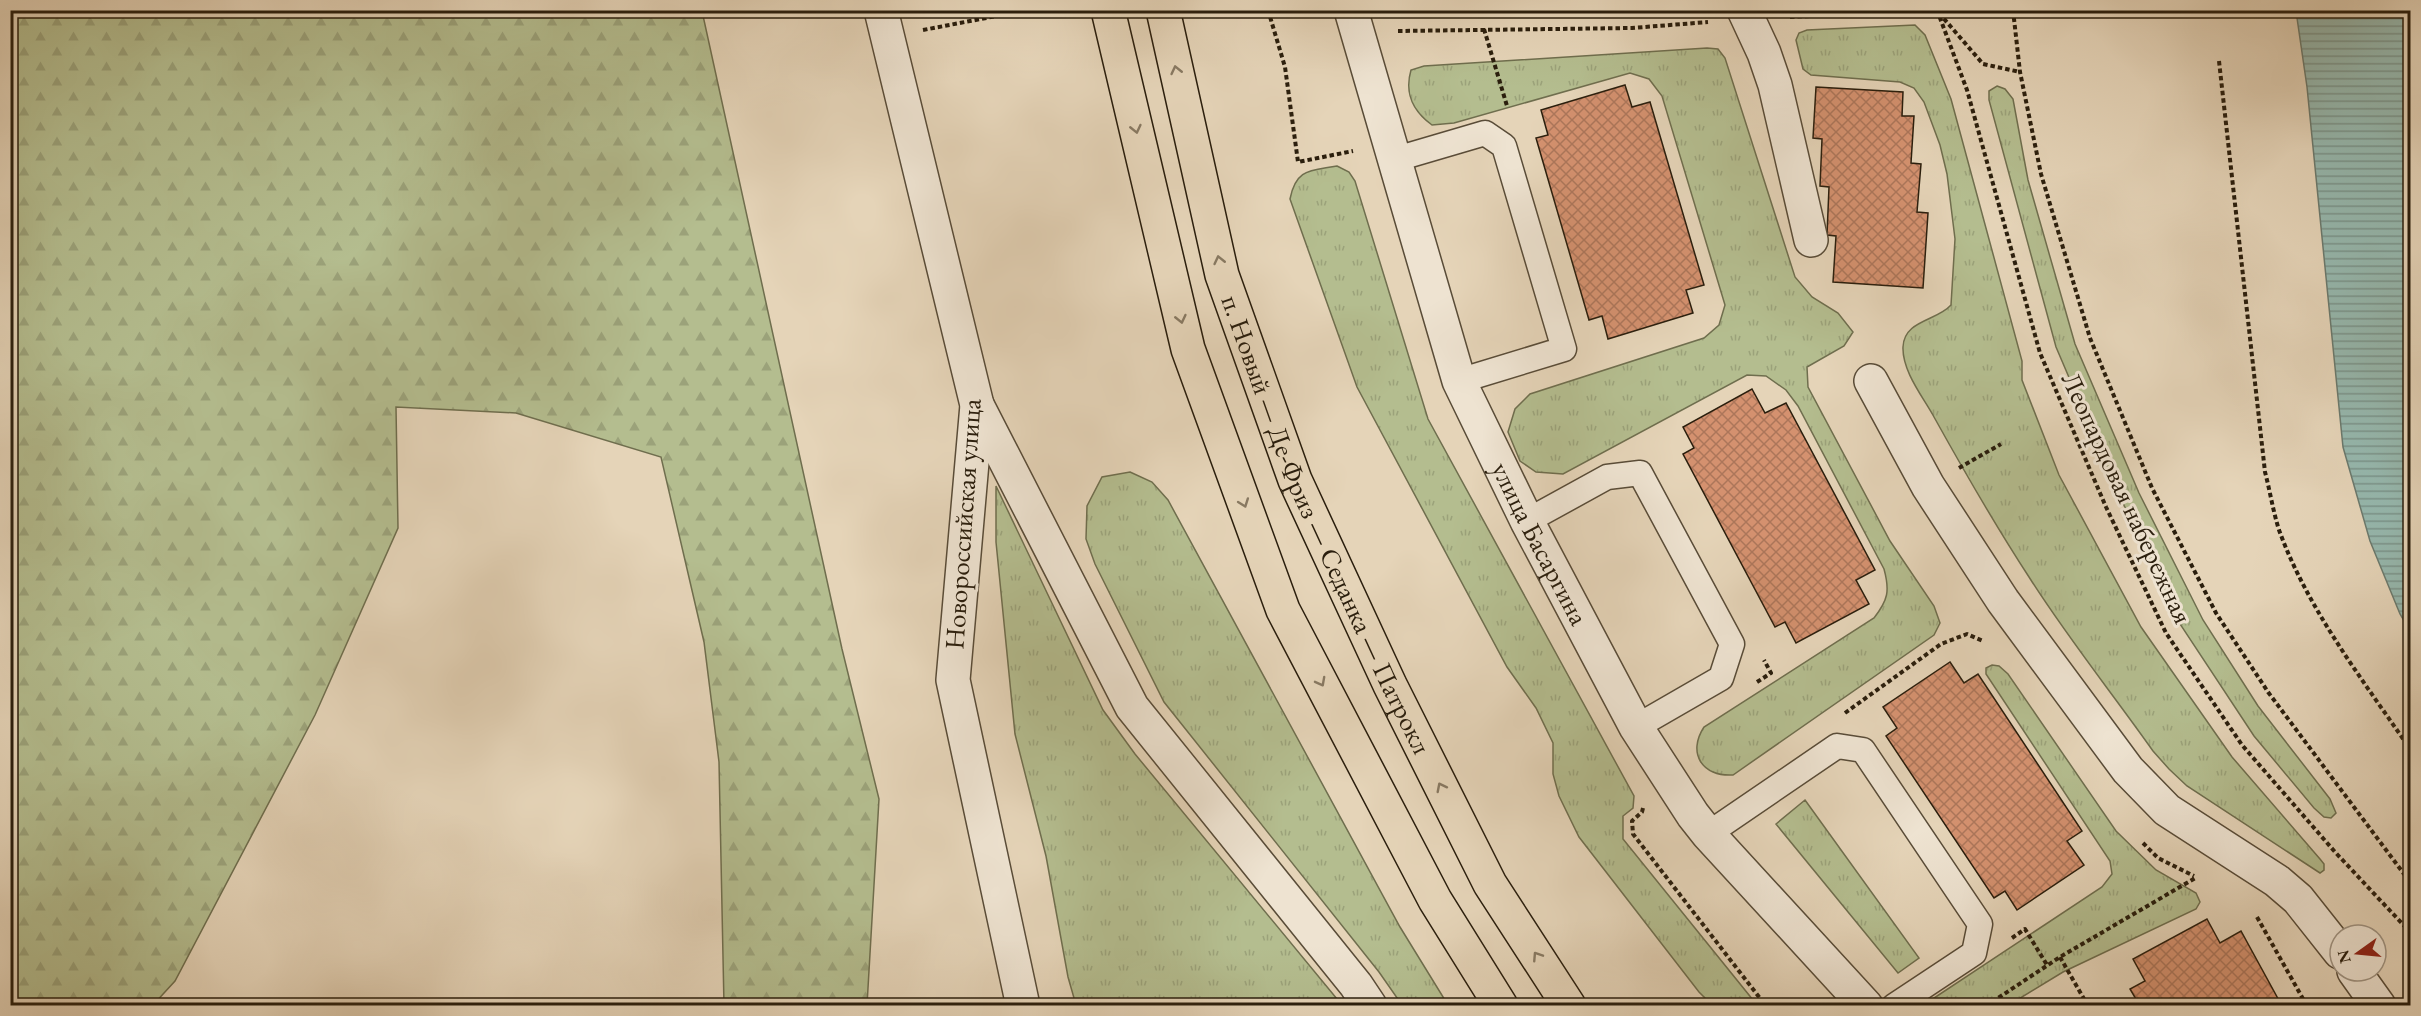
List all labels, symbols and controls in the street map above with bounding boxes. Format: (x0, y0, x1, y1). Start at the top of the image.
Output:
one-way arrow (1170, 65, 1183, 75)
one-way arrow (1128, 124, 1141, 134)
one-way arrow (1213, 255, 1226, 265)
street label: п. Новый — Де-Фриз — Седанка — Патрокл (1214, 290, 1440, 760)
one-way arrow (1173, 313, 1186, 323)
street label: Леопардовая набережная (2054, 366, 2201, 629)
street label: Новороссийская улица (936, 397, 989, 651)
street label: улица Басаргина (1484, 456, 1597, 631)
one-way arrow (1237, 497, 1250, 508)
one-way arrow (1314, 675, 1325, 686)
one-way arrow (1437, 782, 1449, 793)
north arrow (2328, 923, 2388, 983)
text: N (2332, 948, 2356, 966)
one-way arrow (1533, 952, 1544, 963)

